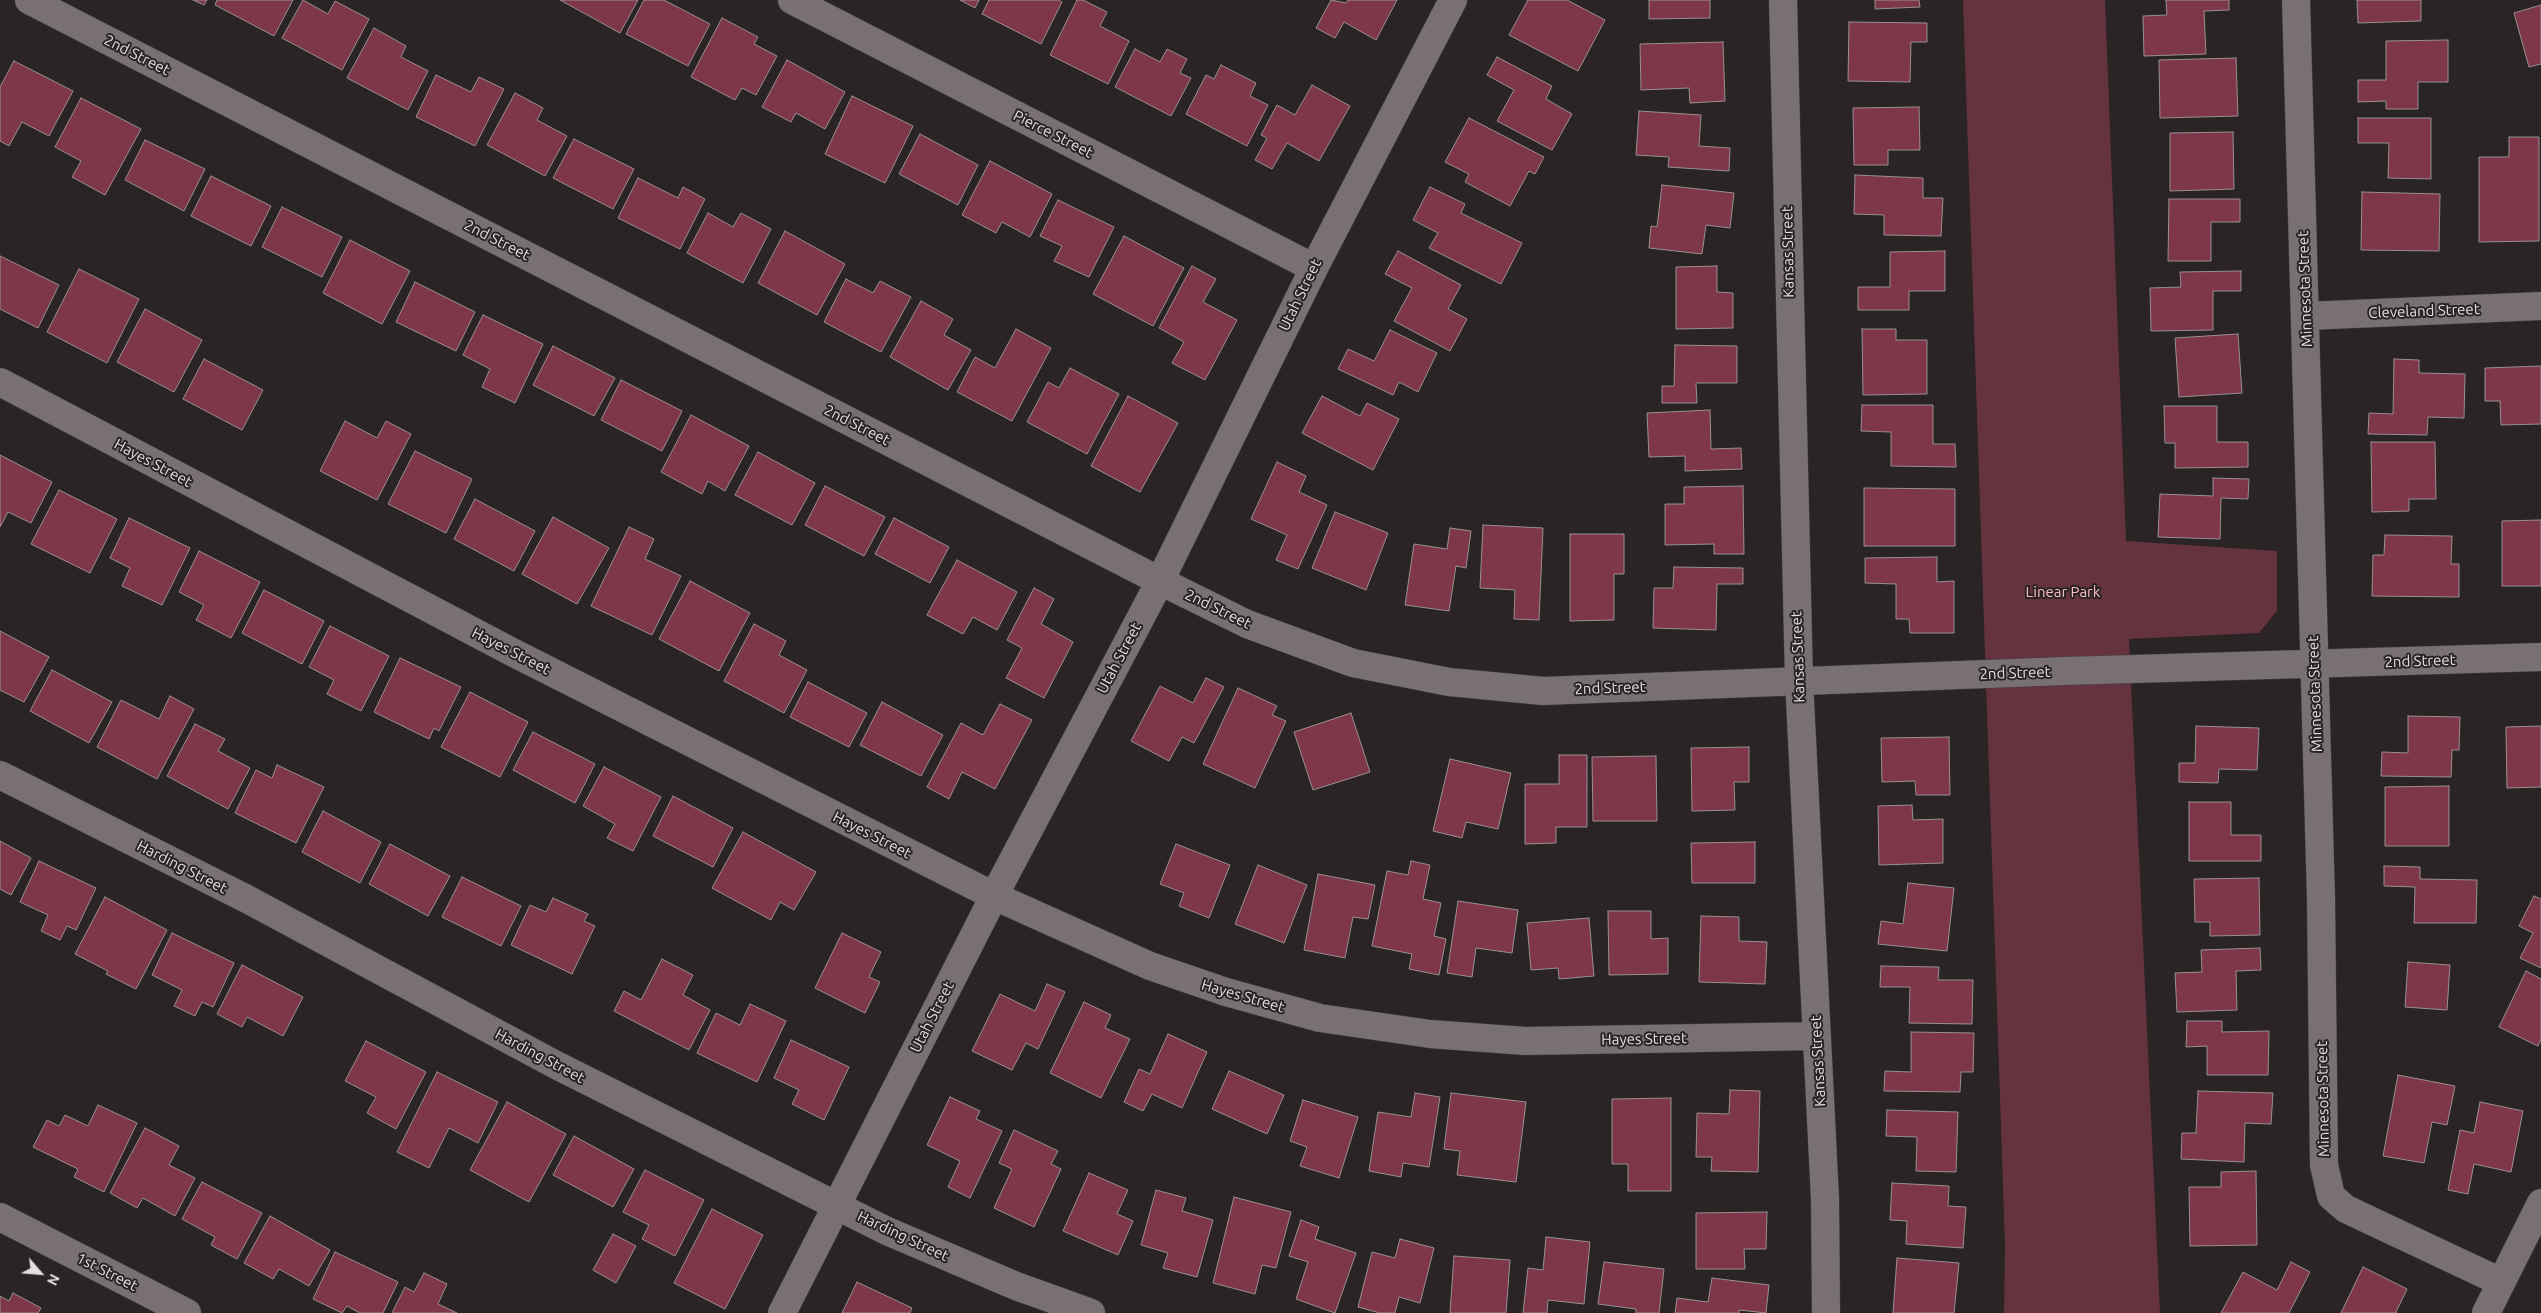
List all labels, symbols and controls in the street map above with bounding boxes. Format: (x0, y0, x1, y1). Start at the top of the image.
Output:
street label: 2nd Street (101, 31, 173, 79)
street label: Pierce Street (1010, 106, 1096, 162)
street label: Kansas Street (1778, 206, 1798, 298)
street label: 2nd Street (461, 216, 533, 264)
street label: Minnesota Street (2294, 231, 2316, 347)
street label: Utah Street (1275, 256, 1325, 334)
street label: Cleveland Street (2368, 300, 2480, 322)
street label: 2nd Street (821, 401, 893, 449)
street label: Hayes Street (111, 435, 195, 491)
park label: Linear Park (2026, 583, 2100, 601)
street label: 2nd Street (1182, 585, 1254, 633)
street label: Kansas Street (1787, 611, 1809, 703)
street label: Utah Street (1093, 619, 1145, 697)
street label: Hayes Street (469, 624, 553, 678)
street label: Minnesota Street (2304, 636, 2326, 752)
street label: 2nd Street (2384, 651, 2456, 671)
street label: 2nd Street (1979, 663, 2051, 683)
street label: 2nd Street (1574, 678, 1646, 698)
street label: Hayes Street (830, 808, 914, 862)
street label: Harding Street (134, 837, 230, 897)
street label: Hayes Street (1199, 976, 1287, 1016)
street label: Utah Street (906, 978, 958, 1056)
street label: Kansas Street (1807, 1015, 1829, 1107)
street label: Harding Street (492, 1025, 588, 1087)
street label: Hayes Street (1601, 1029, 1687, 1049)
street label: Minnesota Street (2313, 1041, 2333, 1157)
street label: Harding Street (854, 1207, 952, 1265)
north arrow (15, 1248, 65, 1298)
street label: 1st Street (73, 1249, 141, 1295)
text: N (44, 1272, 63, 1288)

